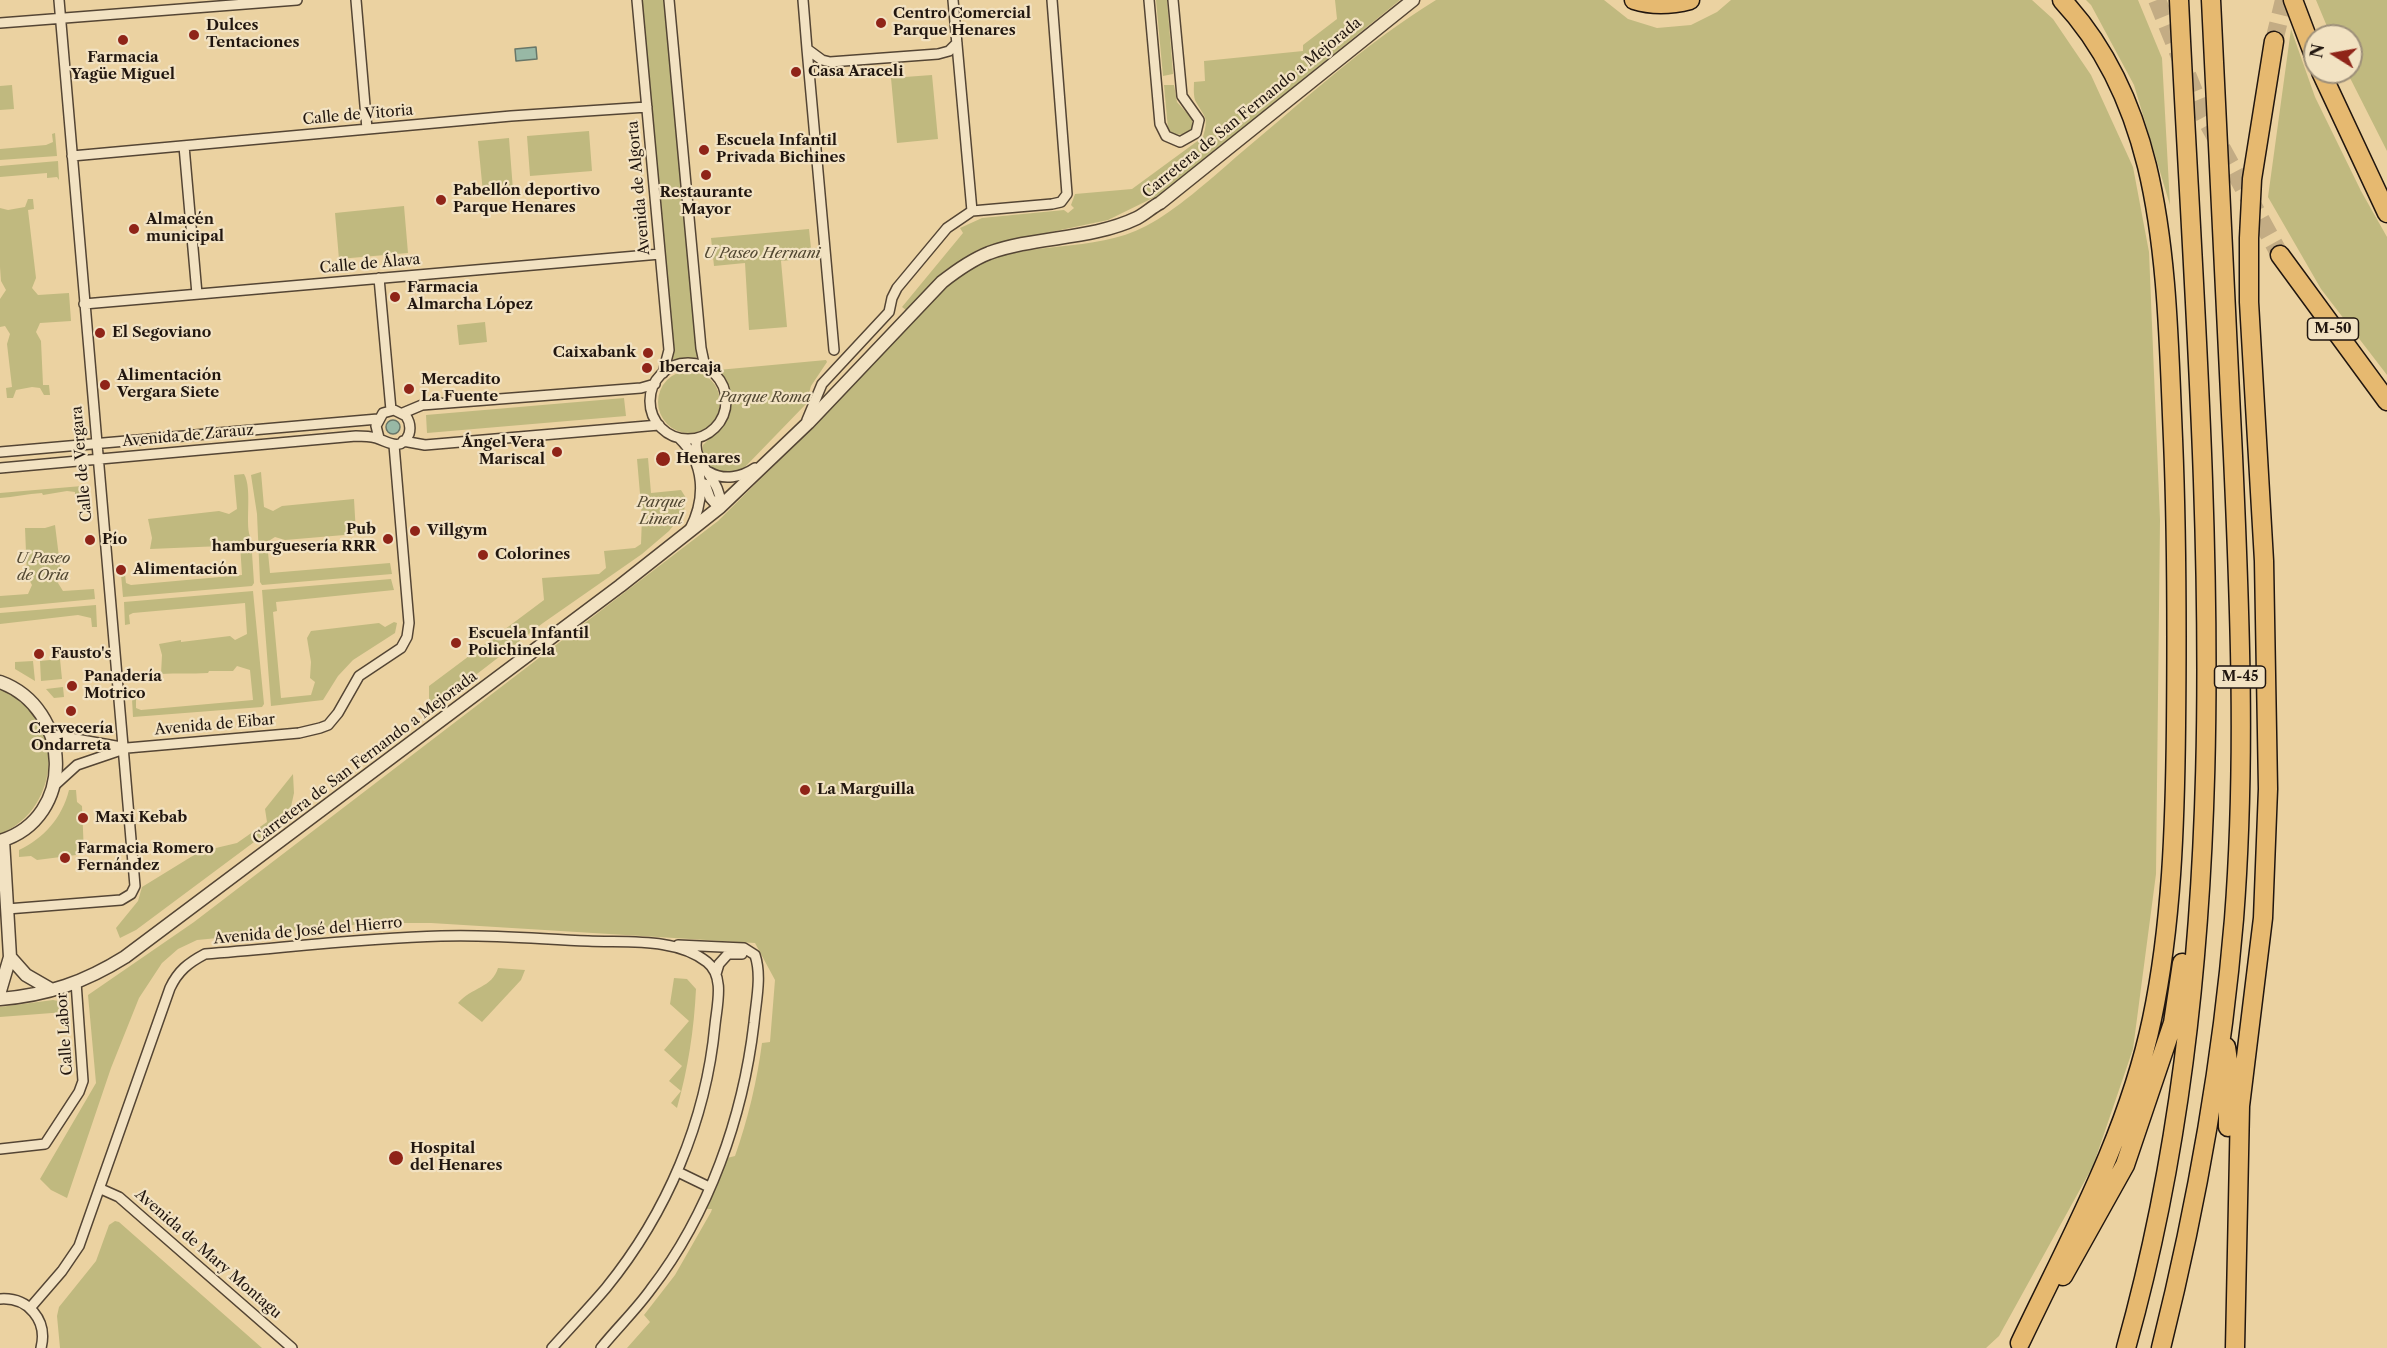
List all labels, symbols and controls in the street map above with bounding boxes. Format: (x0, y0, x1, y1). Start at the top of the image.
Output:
place label: Centro Comercial Parque Henares (893, 5, 1031, 40)
street label: Carretera de San Fernando a Mejorada (1139, 14, 1365, 202)
marker: Centro Comercial Parque Henares (874, 16, 888, 30)
place label: Dulces Tentaciones (206, 17, 299, 52)
north arrow (2303, 24, 2363, 84)
marker: Dulces Tentaciones (187, 28, 201, 42)
marker: Farmacia Yagüe Miguel (116, 33, 130, 47)
text: N (2306, 42, 2328, 60)
place label: Farmacia Yagüe Miguel (71, 49, 175, 84)
place label: Casa Araceli (808, 63, 903, 81)
marker: Casa Araceli (789, 65, 803, 79)
street label: Calle de Vitoria (302, 101, 414, 129)
street label: Avenida de Algorta (624, 120, 654, 256)
place label: Escuela Infantil Privada Bichines (716, 132, 845, 167)
marker: Escuela Infantil Privada Bichines (697, 143, 711, 157)
marker: Restaurante Mayor (699, 168, 713, 182)
place label: Pabellón deportivo Parque Henares (453, 182, 600, 217)
place label: Restaurante Mayor (659, 184, 753, 219)
marker: Pabellón deportivo Parque Henares (434, 193, 448, 207)
place label: Almacén municipal (146, 211, 224, 246)
marker: Almacén municipal (127, 222, 141, 236)
park label: U Paseo Hernani (704, 245, 820, 263)
street label: Calle de Álava (319, 251, 421, 277)
place label: Farmacia Almarcha López (407, 279, 533, 314)
marker: Farmacia Almarcha López (388, 290, 402, 304)
road number: M-50 (2308, 318, 2358, 340)
place label: El Segoviano (112, 324, 211, 342)
marker: El Segoviano (93, 326, 107, 340)
place label: Caixabank (553, 344, 636, 362)
marker: Caixabank (641, 346, 655, 360)
place label: Ibercaja (659, 359, 722, 377)
marker: Ibercaja (640, 361, 654, 375)
place label: Alimentación Vergara Siete (117, 367, 222, 402)
place label: Mercadito La Fuente (421, 371, 501, 406)
marker: Alimentación Vergara Siete (98, 378, 112, 392)
marker: Mercadito La Fuente (402, 382, 416, 396)
park label: Parque Roma (719, 389, 811, 407)
street label: Calle de Vergara (68, 405, 96, 523)
street label: Avenida de Zarauz (121, 421, 255, 451)
place label: Ángel Vera Mariscal (462, 434, 545, 469)
marker: Ángel Vera Mariscal (550, 445, 564, 459)
marker: Henares (654, 450, 672, 468)
place label: Henares (676, 450, 740, 468)
park label: Parque Lineal (637, 494, 685, 529)
place label: Pub hamburguesería RRR (212, 521, 376, 556)
place label: Villgym (427, 522, 487, 540)
marker: Villgym (408, 524, 422, 538)
place label: Pío (102, 531, 127, 549)
marker: Pub hamburguesería RRR (381, 532, 395, 546)
marker: Pío (83, 533, 97, 547)
place label: Colorines (495, 546, 570, 564)
marker: Colorines (476, 548, 490, 562)
park label: U Paseo de Oria (16, 550, 70, 585)
place label: Alimentación (133, 561, 238, 579)
marker: Alimentación (114, 563, 128, 577)
place label: Escuela Infantil Polichinela (468, 625, 589, 660)
marker: Escuela Infantil Polichinela (449, 636, 463, 650)
place label: Fausto's (51, 645, 111, 663)
marker: Fausto's (32, 647, 46, 661)
road number: M-45 (2214, 666, 2266, 688)
place label: Panadería Motrico (84, 668, 162, 703)
street label: Carretera de San Fernando a Mejorada (249, 668, 481, 848)
marker: Panadería Motrico (65, 679, 79, 693)
marker: Cervecería Ondarreta (64, 704, 78, 718)
street label: Avenida de Eibar (154, 711, 276, 739)
place label: Cervecería Ondarreta (29, 720, 113, 755)
place label: La Marguilla (817, 781, 915, 799)
marker: La Marguilla (798, 783, 812, 797)
place label: Maxi Kebab (95, 809, 187, 827)
marker: Maxi Kebab (76, 811, 90, 825)
place label: Farmacia Romero Fernández (77, 840, 214, 875)
marker: Farmacia Romero Fernández (58, 851, 72, 865)
street label: Avenida de José del Hierro (213, 914, 403, 948)
street label: Calle Labor (53, 992, 77, 1076)
place label: Hospital del Henares (410, 1140, 502, 1175)
marker: Hospital del Henares (387, 1149, 405, 1167)
street label: Avenida de Mary Montagu (131, 1185, 285, 1323)

